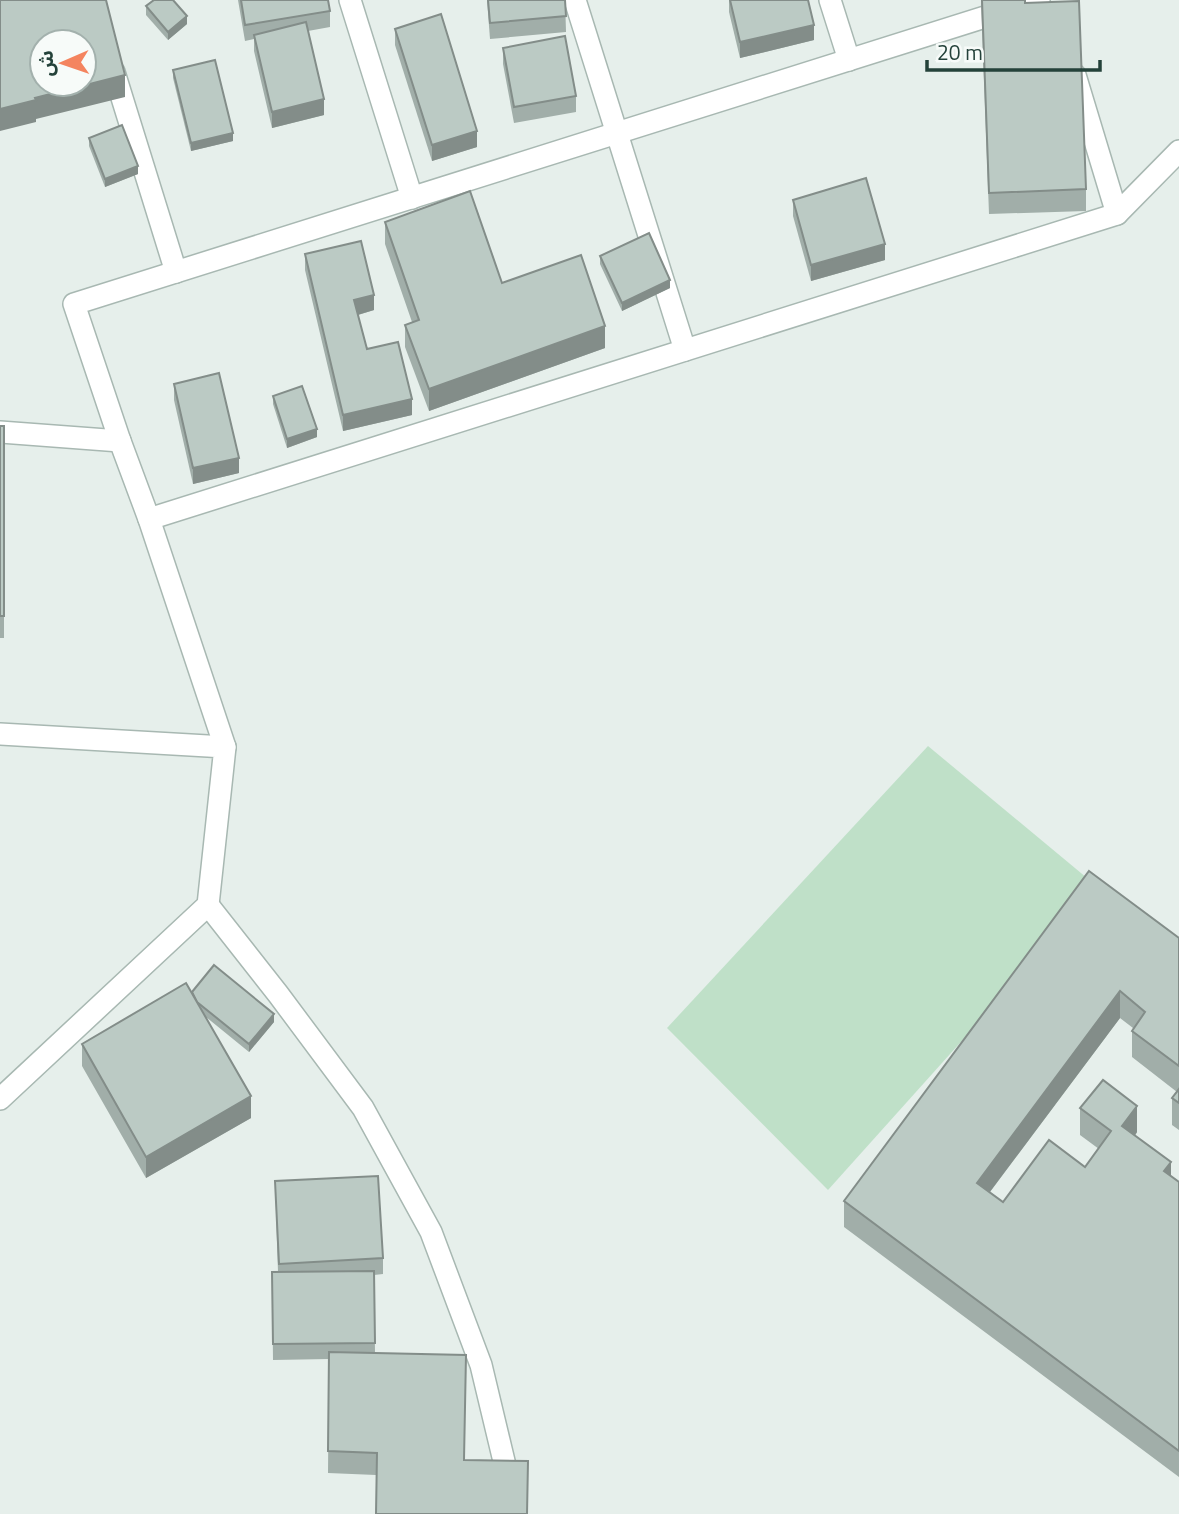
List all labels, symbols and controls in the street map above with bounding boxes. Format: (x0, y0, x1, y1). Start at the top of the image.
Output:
north arrow (28, 28, 98, 98)
scale bar (927, 28, 1100, 72)
text: 20 m (937, 36, 983, 68)
text: ش (31, 50, 60, 77)

